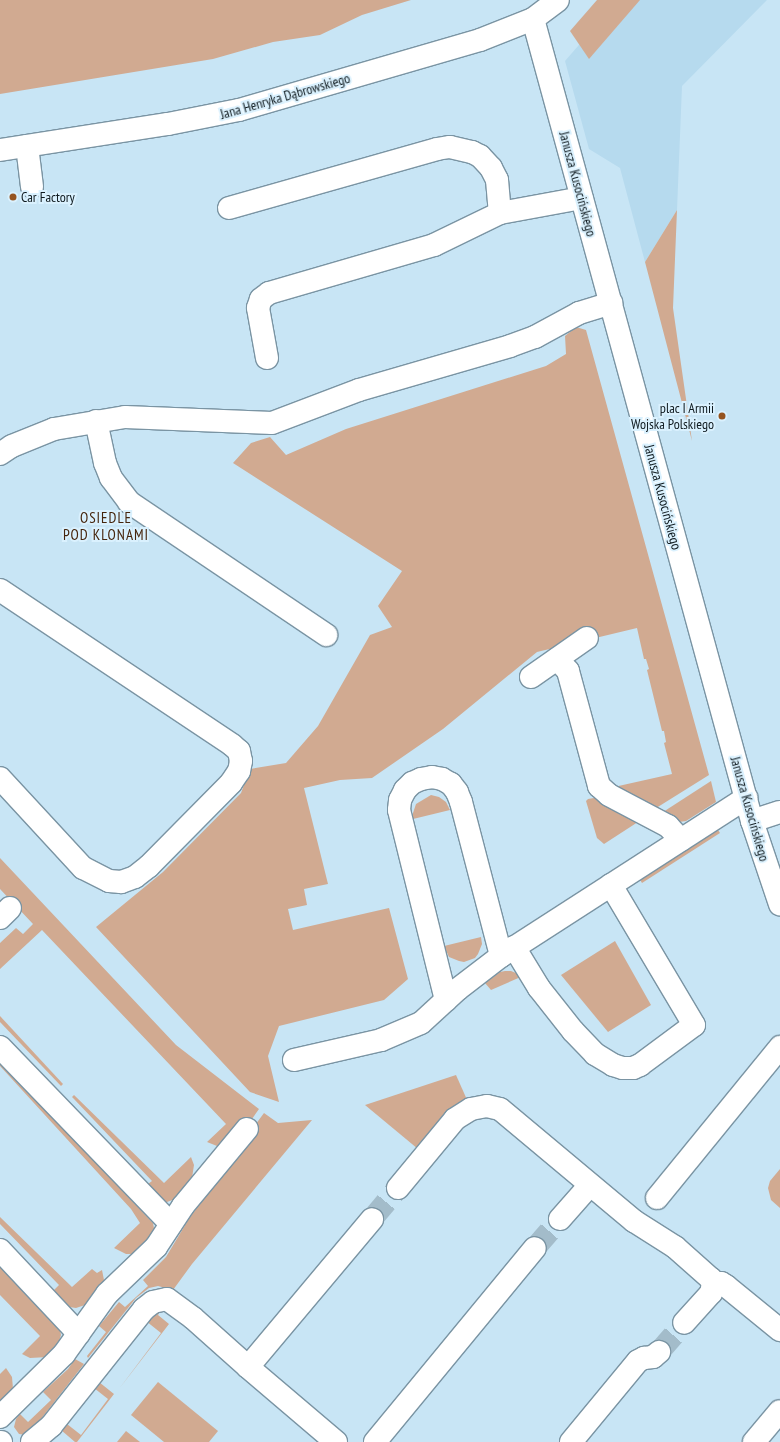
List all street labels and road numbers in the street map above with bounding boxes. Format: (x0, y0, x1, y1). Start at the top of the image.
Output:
street label: Jana Henryka Dąbrowskiego (218, 69, 352, 123)
street label: Janusza Kusocińskiego (556, 130, 600, 238)
street label: Janusza Kusocińskiego (641, 443, 685, 551)
street label: Janusza Kusocińskiego (727, 755, 773, 863)

